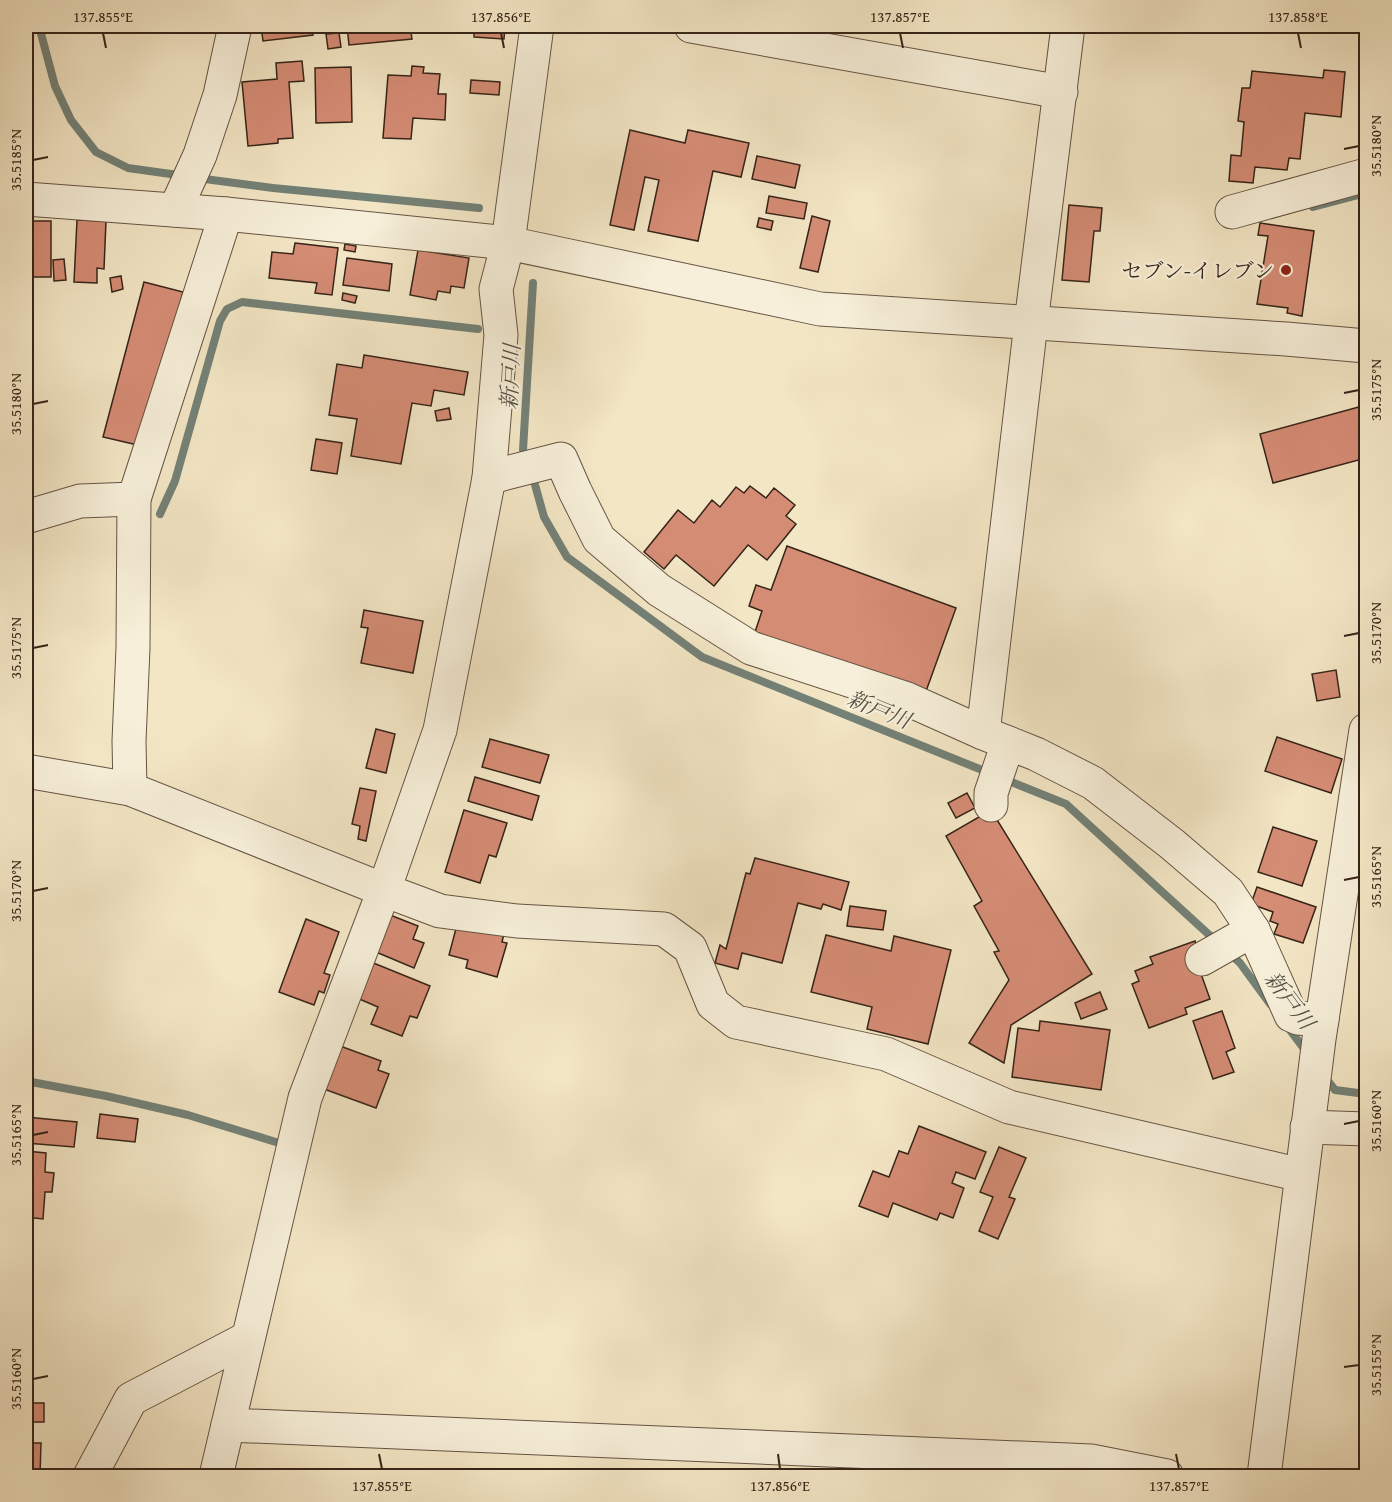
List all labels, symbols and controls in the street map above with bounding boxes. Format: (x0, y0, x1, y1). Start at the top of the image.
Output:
text: 137.855°E (73, 6, 133, 27)
text: 137.856°E (471, 6, 531, 27)
text: 137.857°E (870, 6, 930, 27)
text: 137.858°E (1268, 6, 1328, 27)
text: 35.5180°N (1365, 115, 1386, 177)
text: 35.5185°N (5, 129, 26, 191)
place label: セブン-イレブン (1121, 255, 1274, 286)
marker: セブン-イレブン (1279, 263, 1293, 277)
water label: 新戸川 (492, 341, 528, 411)
text: 35.5175°N (1365, 359, 1386, 421)
text: 35.5180°N (5, 373, 26, 435)
text: 35.5170°N (1365, 602, 1386, 664)
text: 35.5175°N (5, 617, 26, 679)
water label: 新戸川 (842, 682, 917, 737)
text: 35.5165°N (1365, 846, 1386, 908)
text: 35.5170°N (5, 860, 26, 922)
water label: 新戸川 (1257, 964, 1324, 1038)
text: 35.5160°N (1365, 1090, 1386, 1152)
text: 35.5165°N (5, 1104, 26, 1166)
text: 35.5155°N (1365, 1334, 1386, 1396)
text: 35.5160°N (5, 1348, 26, 1410)
text: 137.855°E (352, 1475, 412, 1496)
text: 137.856°E (750, 1475, 810, 1496)
text: 137.857°E (1149, 1475, 1209, 1496)

